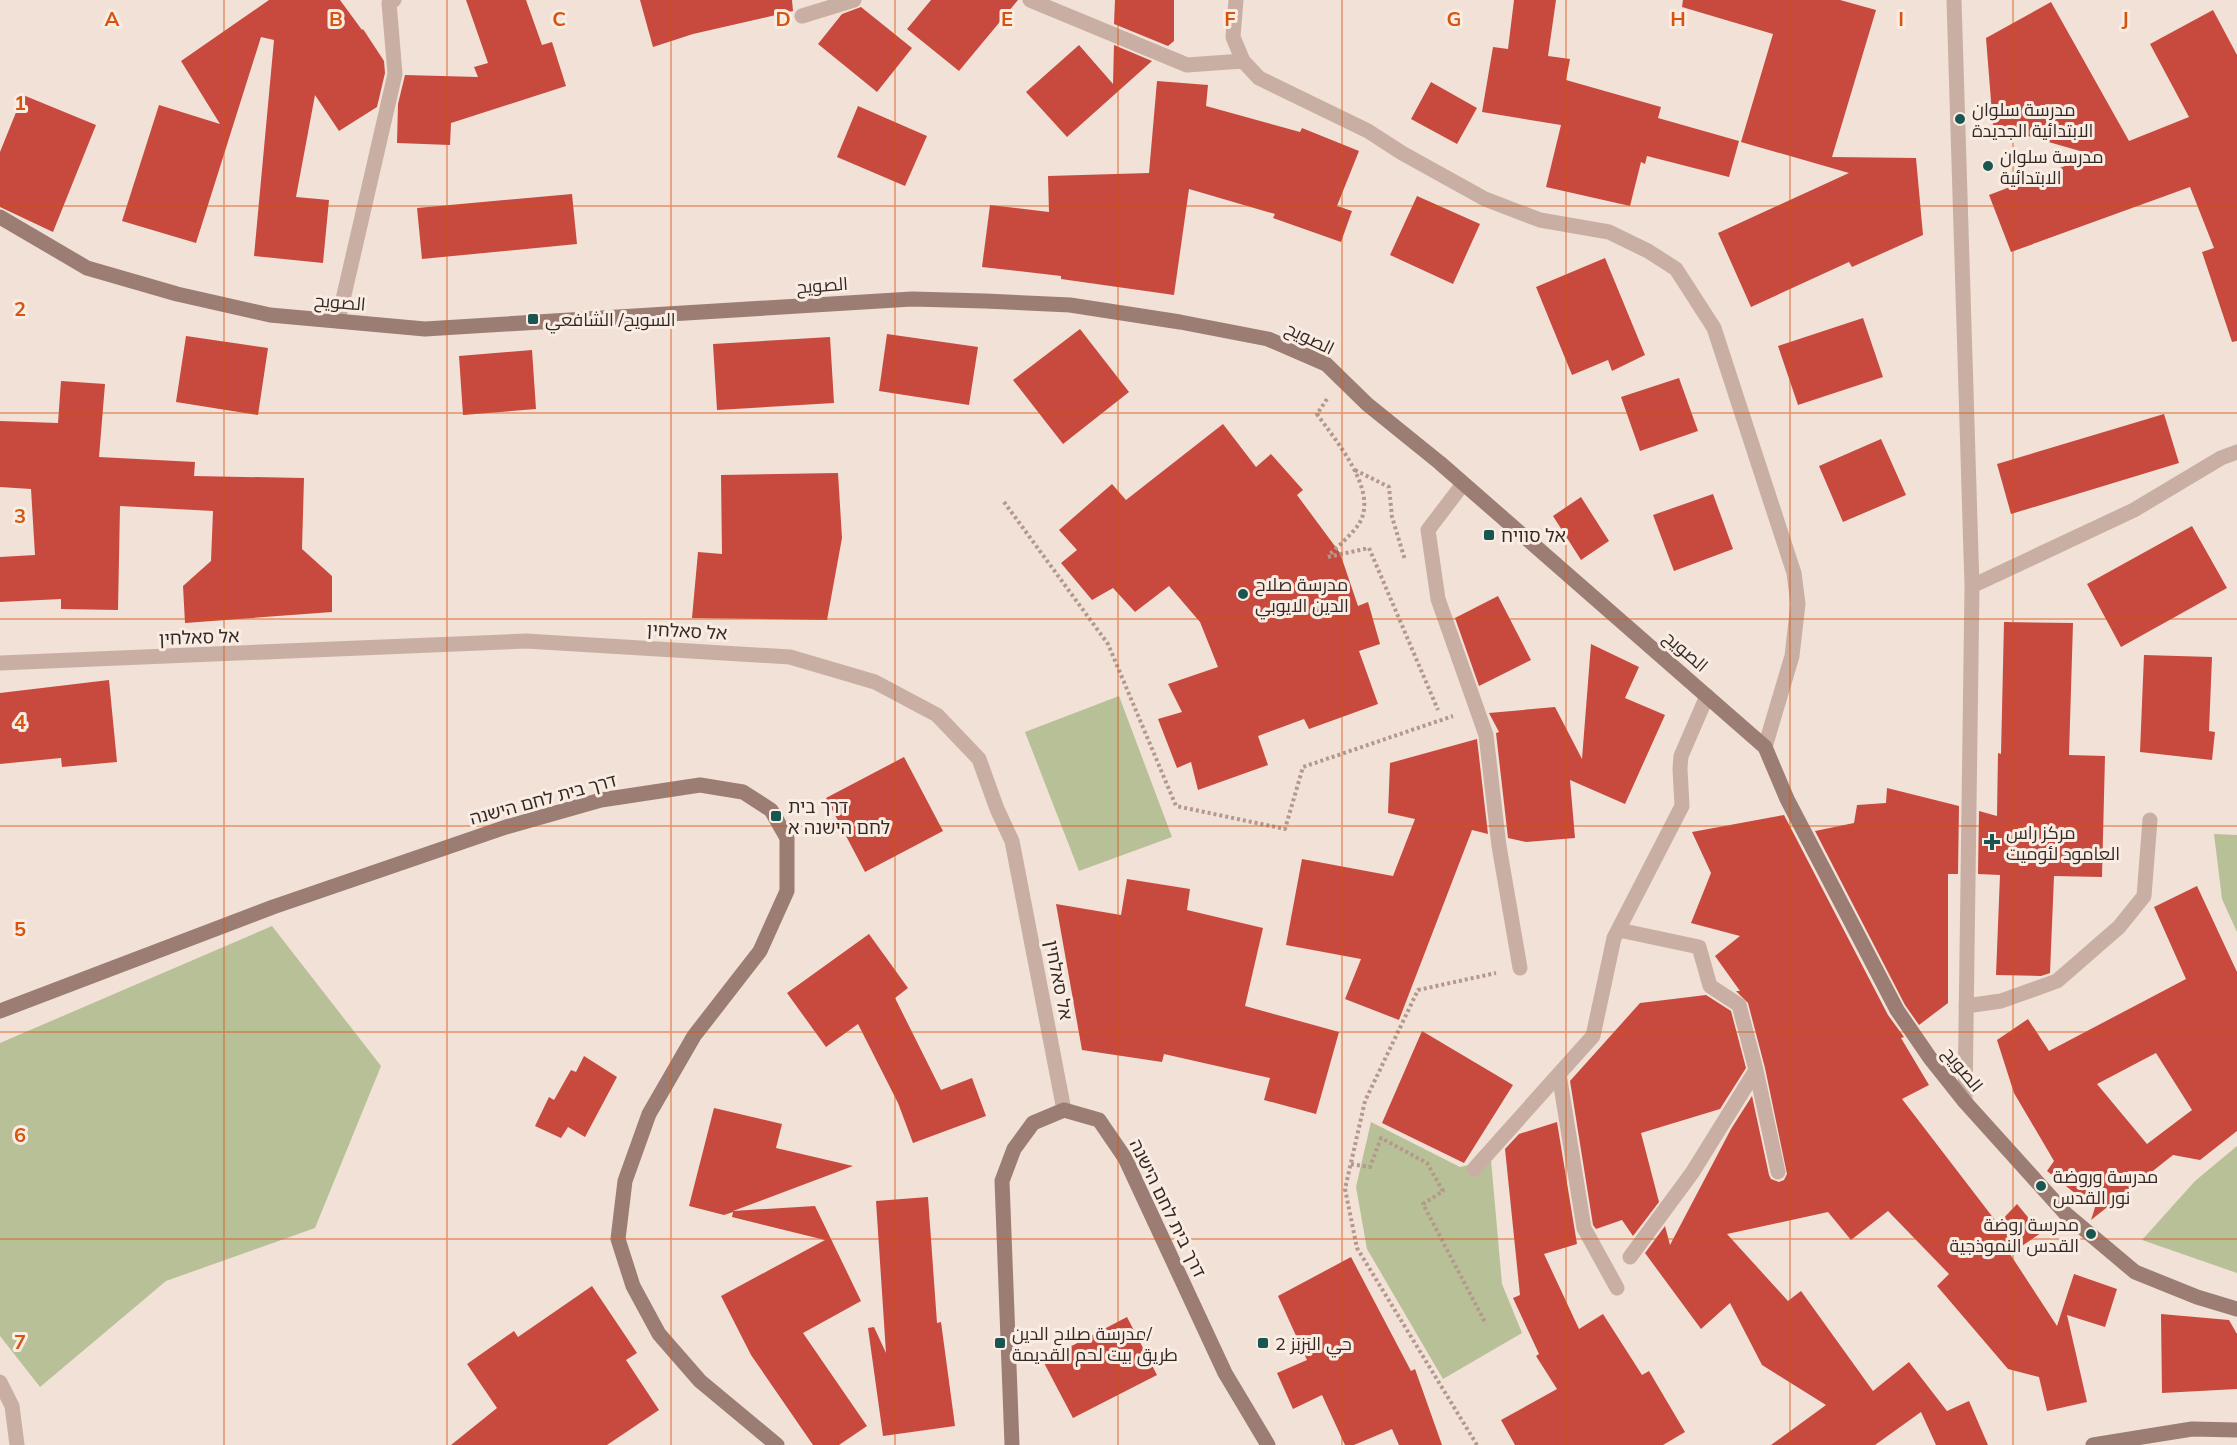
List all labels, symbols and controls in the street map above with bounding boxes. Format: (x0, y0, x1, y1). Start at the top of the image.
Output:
text: A (105, 6, 120, 31)
text: B (329, 6, 343, 31)
text: C (552, 6, 566, 31)
text: D (775, 6, 791, 31)
text: E (1001, 6, 1013, 31)
text: F (1224, 6, 1236, 31)
text: G (1447, 6, 1461, 31)
text: H (1670, 6, 1686, 31)
text: I (1898, 6, 1904, 31)
text: J (2121, 6, 2129, 31)
text: 1 (14, 90, 26, 115)
place label: مدرسة سلوان الابتدائية الجديدة (1972, 98, 2093, 142)
marker: مدرسة سلوان الابتدائية الجديدة (1953, 112, 1967, 126)
place label: مدرسة سلوان الابتدائية (2000, 145, 2104, 189)
marker: مدرسة سلوان الابتدائية (1981, 159, 1995, 173)
street label: الصويح (795, 272, 849, 299)
street label: الصويح (313, 288, 367, 317)
text: 2 (14, 296, 26, 321)
place label: السويح/ الشافعي (545, 308, 676, 334)
marker: السويح/ الشافعي (526, 312, 540, 326)
street label: الصويح (1281, 316, 1338, 361)
text: 3 (14, 503, 26, 528)
place label: אל סוויח (1501, 524, 1566, 547)
marker: אל סוויח (1482, 528, 1496, 542)
place label: مدرسة صلاح الدين الايوبي (1255, 573, 1349, 620)
marker: مدرسة صلاح الدين الايوبي (1236, 587, 1250, 601)
street label: אל סאלחין (646, 617, 728, 645)
street label: אל סאלחין (158, 624, 240, 650)
street label: الصويح (1658, 625, 1713, 677)
text: 4 (14, 709, 26, 734)
street label: דרך בית לחם הישנה (467, 768, 619, 830)
place label: דרך בית לחם הישנה א (788, 795, 890, 839)
marker: דרך בית לחם הישנה א (769, 809, 783, 823)
place label: مركز راس العامود لئوميت (2006, 821, 2120, 865)
marker: مركز راس العامود لئوميت (1983, 833, 2001, 851)
text: 5 (14, 916, 26, 941)
street label: אל סאלחין (1040, 938, 1078, 1022)
street label: الصويح (1937, 1042, 1988, 1097)
text: 6 (14, 1122, 26, 1147)
street label: דרך בית לחם הישנה (1125, 1135, 1212, 1281)
place label: مدرسة وروضة نور القدس (2053, 1165, 2158, 1209)
marker: مدرسة وروضة نور القدس (2034, 1179, 2048, 1193)
place label: مدرسة روضة القدس النموذجية (1950, 1213, 2079, 1257)
marker: مدرسة روضة القدس النموذجية (2084, 1227, 2098, 1241)
place label: مدرسة صلاح الدين/ طريق بيت لحم القديمة (1012, 1322, 1178, 1367)
text: 7 (14, 1329, 26, 1354)
place label: حي البَزبَز 2 (1275, 1332, 1352, 1358)
marker: مدرسة صلاح الدين/ طريق بيت لحم القديمة (993, 1336, 1007, 1350)
marker: حي البَزبَز 2 (1256, 1336, 1270, 1350)

